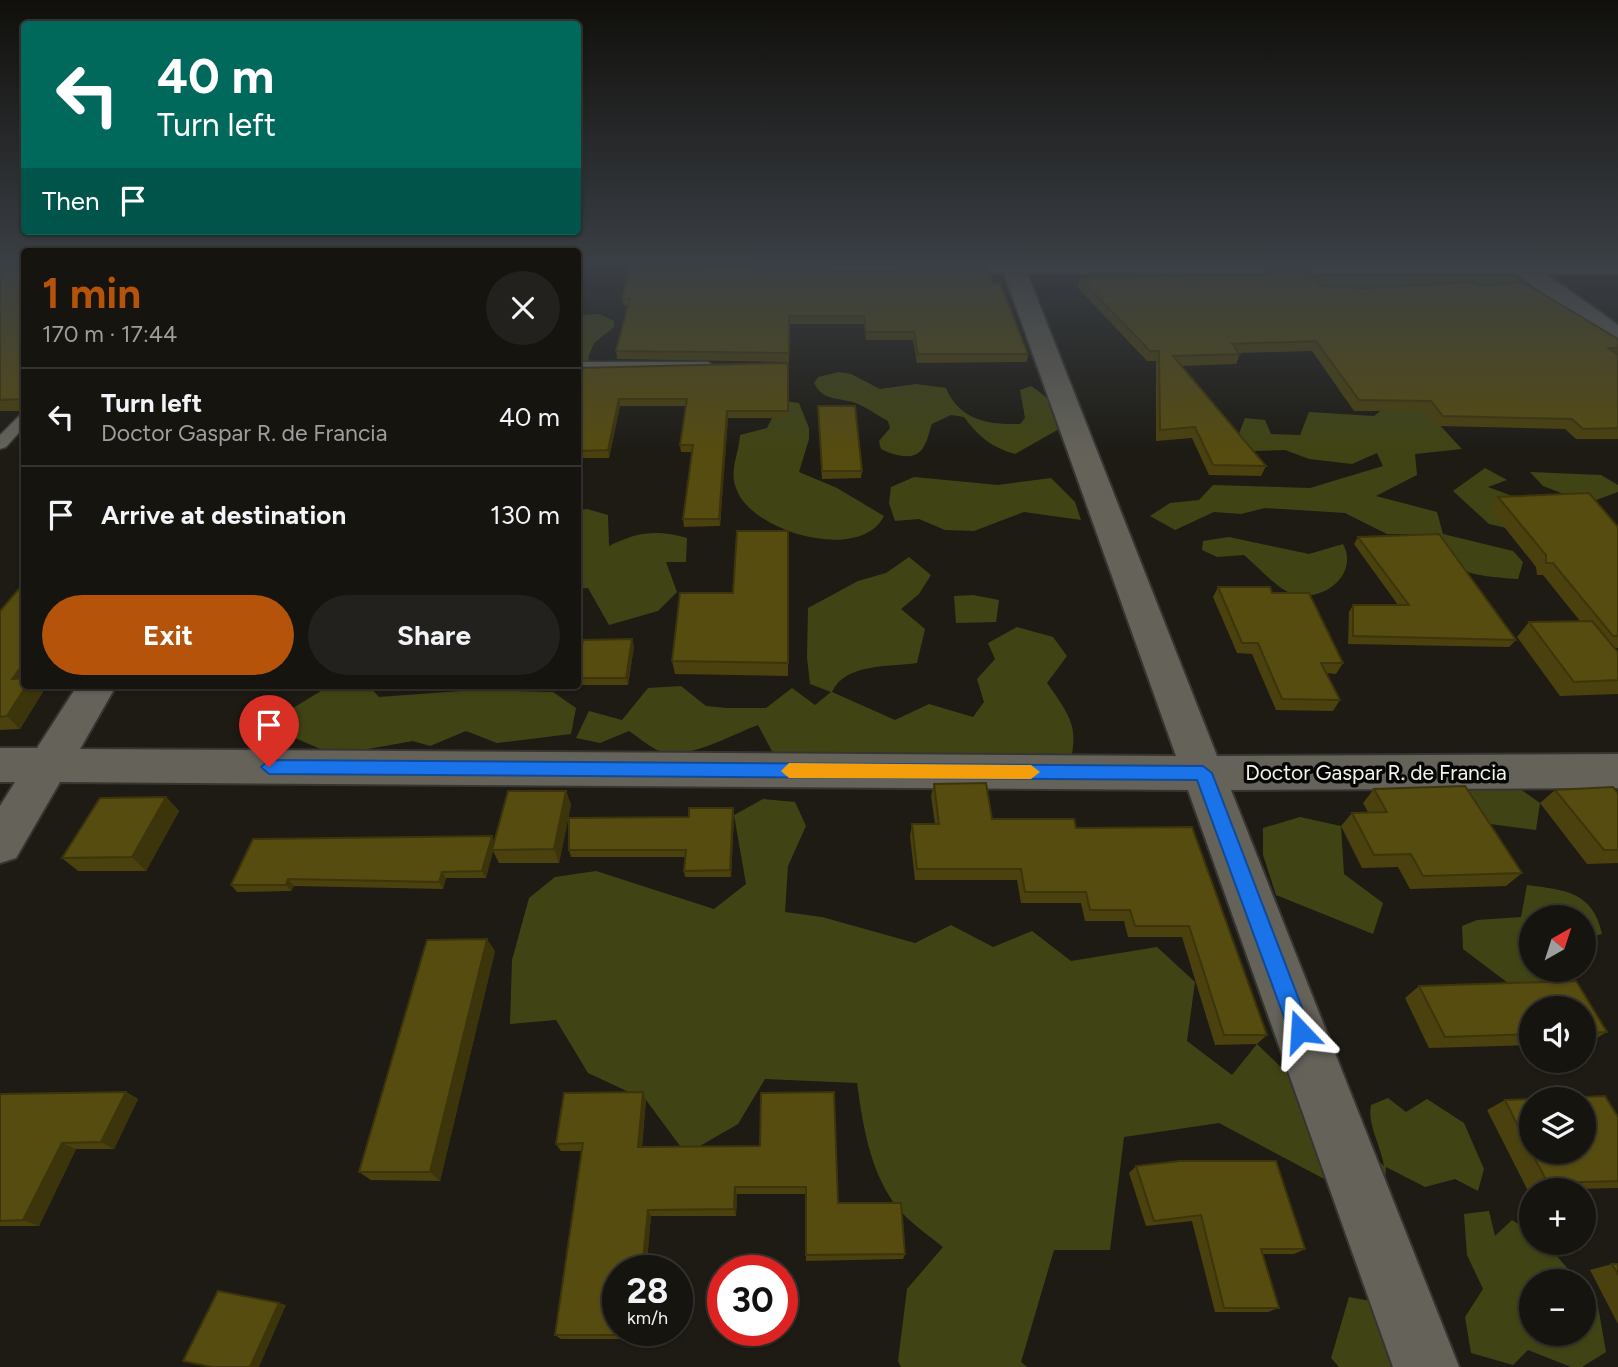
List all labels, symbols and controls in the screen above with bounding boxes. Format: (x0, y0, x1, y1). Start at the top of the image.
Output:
text: 40 m (157, 46, 274, 105)
icon: left (42, 49, 133, 140)
text: Turn left (157, 106, 276, 144)
icon: arrive (114, 182, 152, 220)
text: Then (42, 185, 100, 217)
text: 1 min (42, 268, 141, 319)
button: close (486, 271, 560, 345)
text: 170 m · 17:44 (42, 320, 177, 348)
text: Turn left (101, 387, 202, 419)
icon: left (42, 398, 80, 436)
text: 40 m (499, 401, 560, 433)
text: Doctor Gaspar R. de Francia (101, 419, 387, 447)
icon: arrive (42, 496, 80, 534)
text: Arrive at destination (101, 499, 346, 531)
text: 130 m (490, 499, 560, 531)
button: Exit (42, 595, 294, 675)
button: Share (308, 595, 560, 675)
pin (239, 695, 299, 767)
icon: arrive (250, 706, 288, 744)
street label: Doctor Gaspar R. de Francia (1245, 760, 1507, 785)
north arrow (1519, 905, 1596, 982)
map controls (1519, 905, 1596, 1346)
position arrow (1263, 994, 1337, 1068)
button: sound (1519, 996, 1596, 1073)
button: layers (1519, 1087, 1596, 1164)
button: + (1519, 1178, 1596, 1255)
speed limit sign: 30 (707, 1255, 798, 1346)
button: − (1519, 1269, 1596, 1346)
text: 28 (627, 1270, 668, 1312)
text: km/h (627, 1307, 668, 1329)

